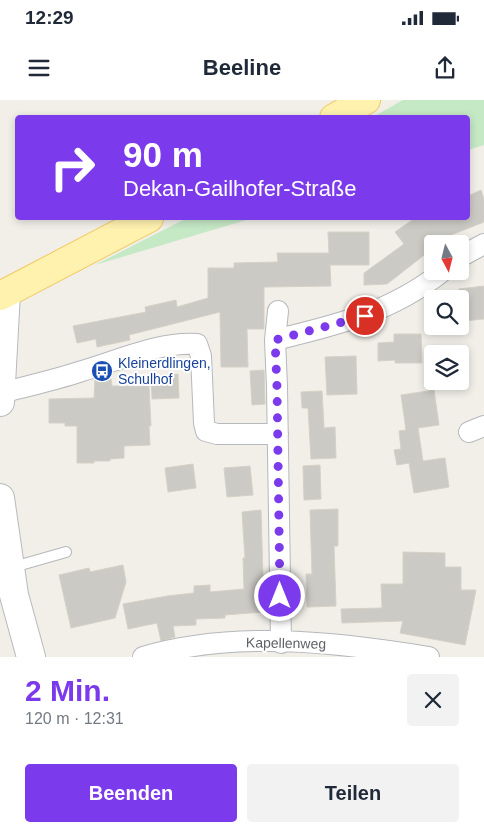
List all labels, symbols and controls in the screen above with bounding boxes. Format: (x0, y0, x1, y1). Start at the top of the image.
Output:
text: 12:29 (25, 7, 74, 28)
icon: menu (25, 54, 53, 82)
icon: share (431, 54, 459, 82)
text: Beeline (203, 55, 281, 80)
icon: right (40, 135, 105, 200)
text: 90 m (123, 135, 203, 174)
text: Dekan-Gailhofer-Straße (123, 176, 357, 201)
north arrow (424, 235, 469, 280)
map controls (424, 235, 469, 390)
button: search (424, 290, 469, 335)
pin (344, 295, 386, 337)
icon: arrive (351, 302, 379, 330)
button: layers (424, 345, 469, 390)
place label: Kleinerdlingen, Schulhof (118, 355, 211, 387)
bus stop icon: Kleinerdlingen, Schulhof (90, 359, 114, 383)
position arrow (253, 569, 305, 621)
street label: Kapellenweg (246, 634, 326, 652)
text: 2 Min. (25, 674, 110, 707)
button: close (407, 674, 459, 726)
text: 120 m · 12:31 (25, 710, 124, 727)
button: Beenden (25, 764, 237, 822)
button: Teilen (247, 764, 459, 822)

